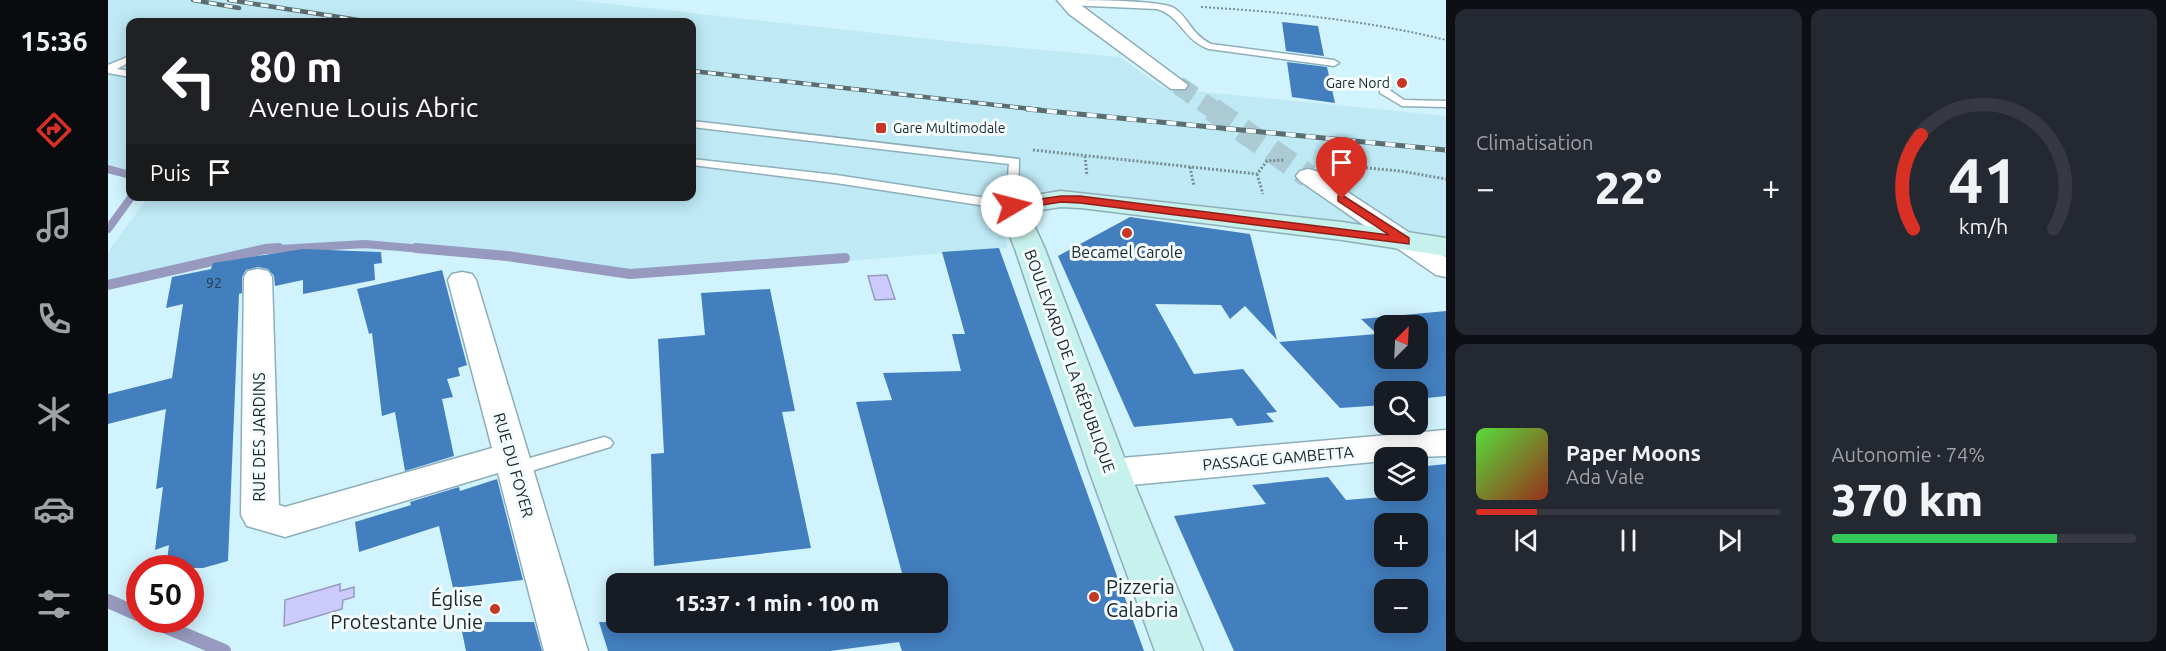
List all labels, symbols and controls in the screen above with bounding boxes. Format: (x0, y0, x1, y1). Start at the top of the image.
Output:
text: 15:36 (20, 26, 88, 56)
icon: left (150, 42, 228, 120)
text: 80 m (249, 43, 343, 90)
place label: Gare Nord (1326, 75, 1390, 91)
marker: Gare Nord (1395, 76, 1409, 90)
text: Avenue Louis Abric (249, 92, 478, 122)
icon: directions (33, 109, 75, 151)
place label: Gare Multimodale (893, 120, 1006, 136)
marker: Gare Multimodale (874, 121, 888, 135)
text: Climatisation (1476, 131, 1593, 154)
pin (1316, 137, 1367, 199)
text: 41 (1949, 145, 2019, 215)
icon: arrive (1325, 146, 1358, 179)
icon: arrive (203, 156, 236, 189)
text: Puis (150, 160, 191, 185)
text: 22° (1595, 162, 1662, 213)
text: − (1476, 169, 1495, 206)
text: + (1762, 169, 1780, 206)
position arrow (980, 174, 1044, 238)
icon: music (33, 204, 75, 246)
text: km/h (1959, 214, 2008, 238)
marker: Becamel Carole (1120, 226, 1134, 240)
place label: Becamel Carole (1071, 243, 1183, 261)
street label: BOULEVARD DE LA RÉPUBLIQUE (1021, 246, 1121, 475)
house number: 92 (206, 275, 222, 291)
icon: phone (33, 298, 75, 340)
north arrow (1374, 315, 1428, 369)
map controls (1374, 315, 1428, 633)
street label: RUE DES JARDINS (250, 372, 268, 502)
button: search (1374, 381, 1428, 435)
icon: climate (33, 393, 75, 435)
street label: RUE DU FOYER (490, 411, 538, 519)
text: Paper Moons (1566, 440, 1701, 465)
street label: PASSAGE GAMBETTA (1202, 442, 1355, 474)
text: Autonomie · 74% (1832, 443, 1985, 466)
button: layers (1374, 447, 1428, 501)
text: Ada Vale (1566, 465, 1644, 488)
text: 370 km (1832, 474, 1983, 525)
icon: car (33, 488, 75, 530)
button: + (1374, 513, 1428, 567)
icon: previous (1510, 524, 1543, 557)
icon: pause (1612, 524, 1645, 557)
icon: next (1713, 524, 1746, 557)
speed limit sign: 50 (126, 555, 204, 633)
place label: Pizzeria Calabria (1106, 575, 1179, 621)
button: − (1374, 579, 1428, 633)
icon: filters (33, 583, 75, 625)
place label: Église Protestante Unie (330, 587, 483, 633)
text: 15:37 · 1 min · 100 m (675, 590, 879, 615)
marker: Pizzeria Calabria (1087, 590, 1101, 604)
marker: Église Protestante Unie (488, 602, 502, 616)

